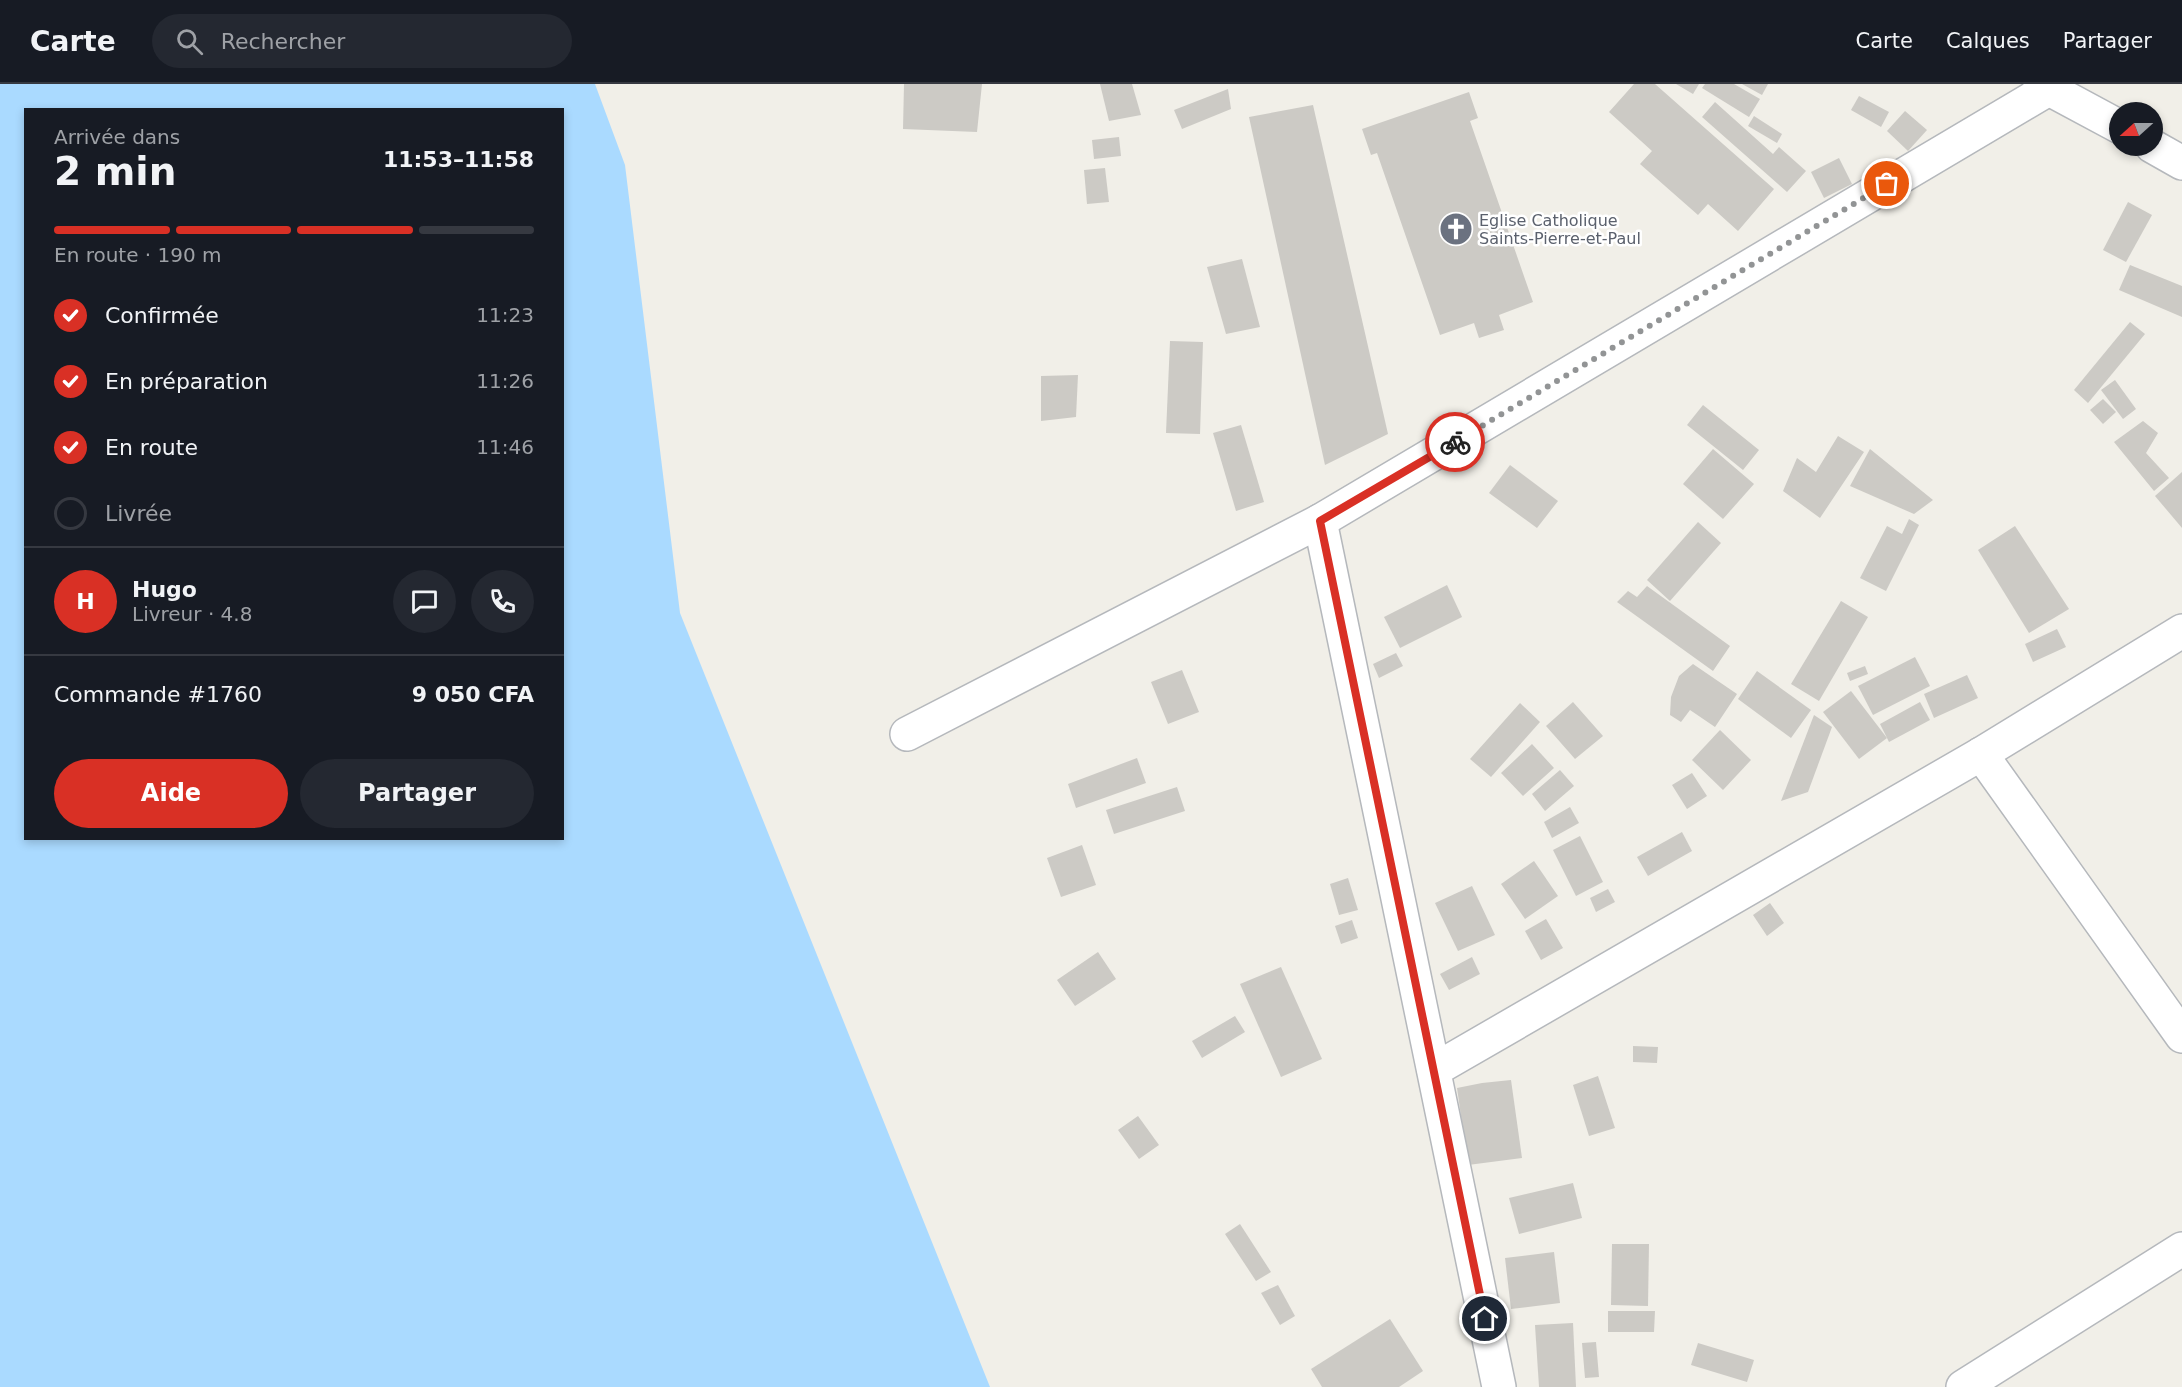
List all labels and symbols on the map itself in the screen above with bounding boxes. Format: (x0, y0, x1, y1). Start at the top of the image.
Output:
north arrow (2109, 102, 2163, 156)
pin (1861, 158, 1912, 209)
church icon: Eglise Catholique Saints-Pierre-et-Paul (1438, 211, 1474, 247)
place label: Eglise Catholique Saints-Pierre-et-Paul (1479, 211, 1641, 248)
courier (1425, 412, 1485, 472)
pin (1459, 1293, 1510, 1344)

